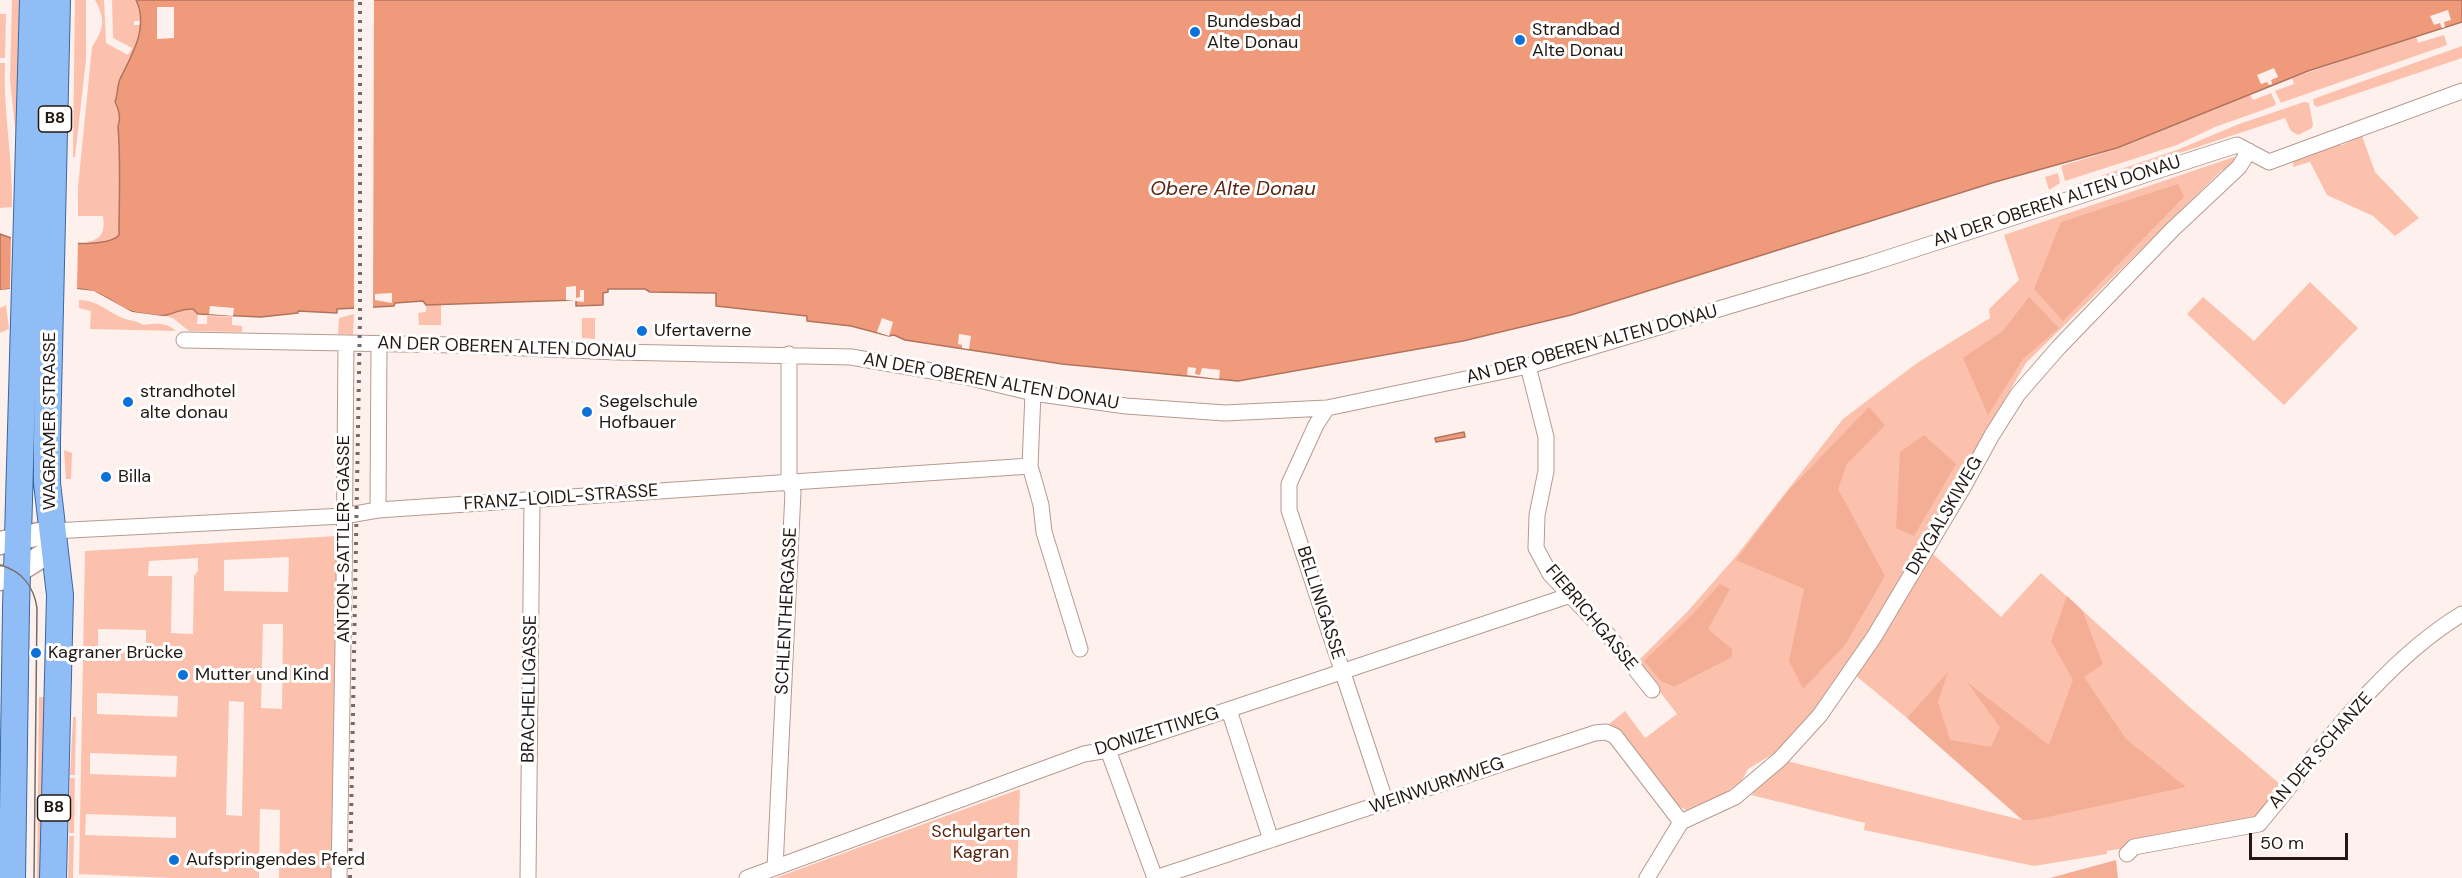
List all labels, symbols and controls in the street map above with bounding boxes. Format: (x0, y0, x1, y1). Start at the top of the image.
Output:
place label: Bundesbad Alte Donau (1207, 11, 1301, 54)
place label: Strandbad Alte Donau (1532, 19, 1623, 62)
marker: Bundesbad Alte Donau (1188, 25, 1202, 39)
marker: Strandbad Alte Donau (1513, 33, 1527, 47)
road number: B8 (38, 106, 72, 132)
street label: AN DER OBEREN ALTEN DONAU (1930, 152, 2184, 252)
water label: Obere Alte Donau (1150, 178, 1316, 202)
street label: AN DER OBEREN ALTEN DONAU (1464, 301, 1720, 389)
place label: Ufertaverne (654, 320, 751, 342)
marker: Ufertaverne (635, 324, 649, 338)
street label: WAGRAMER STRASSE (39, 332, 61, 510)
street label: AN DER OBEREN ALTEN DONAU (377, 333, 637, 363)
street label: AN DER OBEREN ALTEN DONAU (862, 349, 1120, 415)
place label: strandhotel alte donau (140, 381, 235, 424)
place label: Segelschule Hofbauer (599, 391, 698, 434)
marker: strandhotel alte donau (121, 395, 135, 409)
marker: Segelschule Hofbauer (580, 405, 594, 419)
street label: ANTON-SATTLER-GASSE (333, 435, 355, 643)
street label: DRYGALSKIWEG (1902, 453, 1988, 579)
place label: Billa (118, 466, 151, 488)
marker: Billa (99, 470, 113, 484)
street label: FRANZ-LOIDL-STRASSE (463, 480, 659, 516)
street label: SCHLENTHERGASSE (772, 527, 802, 695)
street label: BELLINIGASSE (1292, 544, 1348, 662)
street label: FIEBRICHGASSE (1540, 561, 1642, 675)
street label: BRACHELLIGASSE (518, 615, 542, 763)
place label: Kagraner Brücke (48, 642, 183, 664)
marker: Kagraner Brücke (29, 646, 43, 660)
place label: Mutter und Kind (195, 664, 329, 686)
marker: Mutter und Kind (176, 668, 190, 682)
street label: AN DER SCHANZE (2265, 688, 2377, 814)
street label: DONIZETTIWEG (1092, 703, 1222, 761)
street label: WEINWURMWEG (1367, 753, 1507, 819)
road number: B8 (38, 795, 70, 821)
park label: Schulgarten Kagran (931, 821, 1031, 864)
scale bar (2252, 821, 2351, 859)
text: 50 m (2260, 831, 2304, 855)
place label: Aufspringendes Pferd (186, 849, 365, 871)
marker: Aufspringendes Pferd (167, 853, 181, 867)

